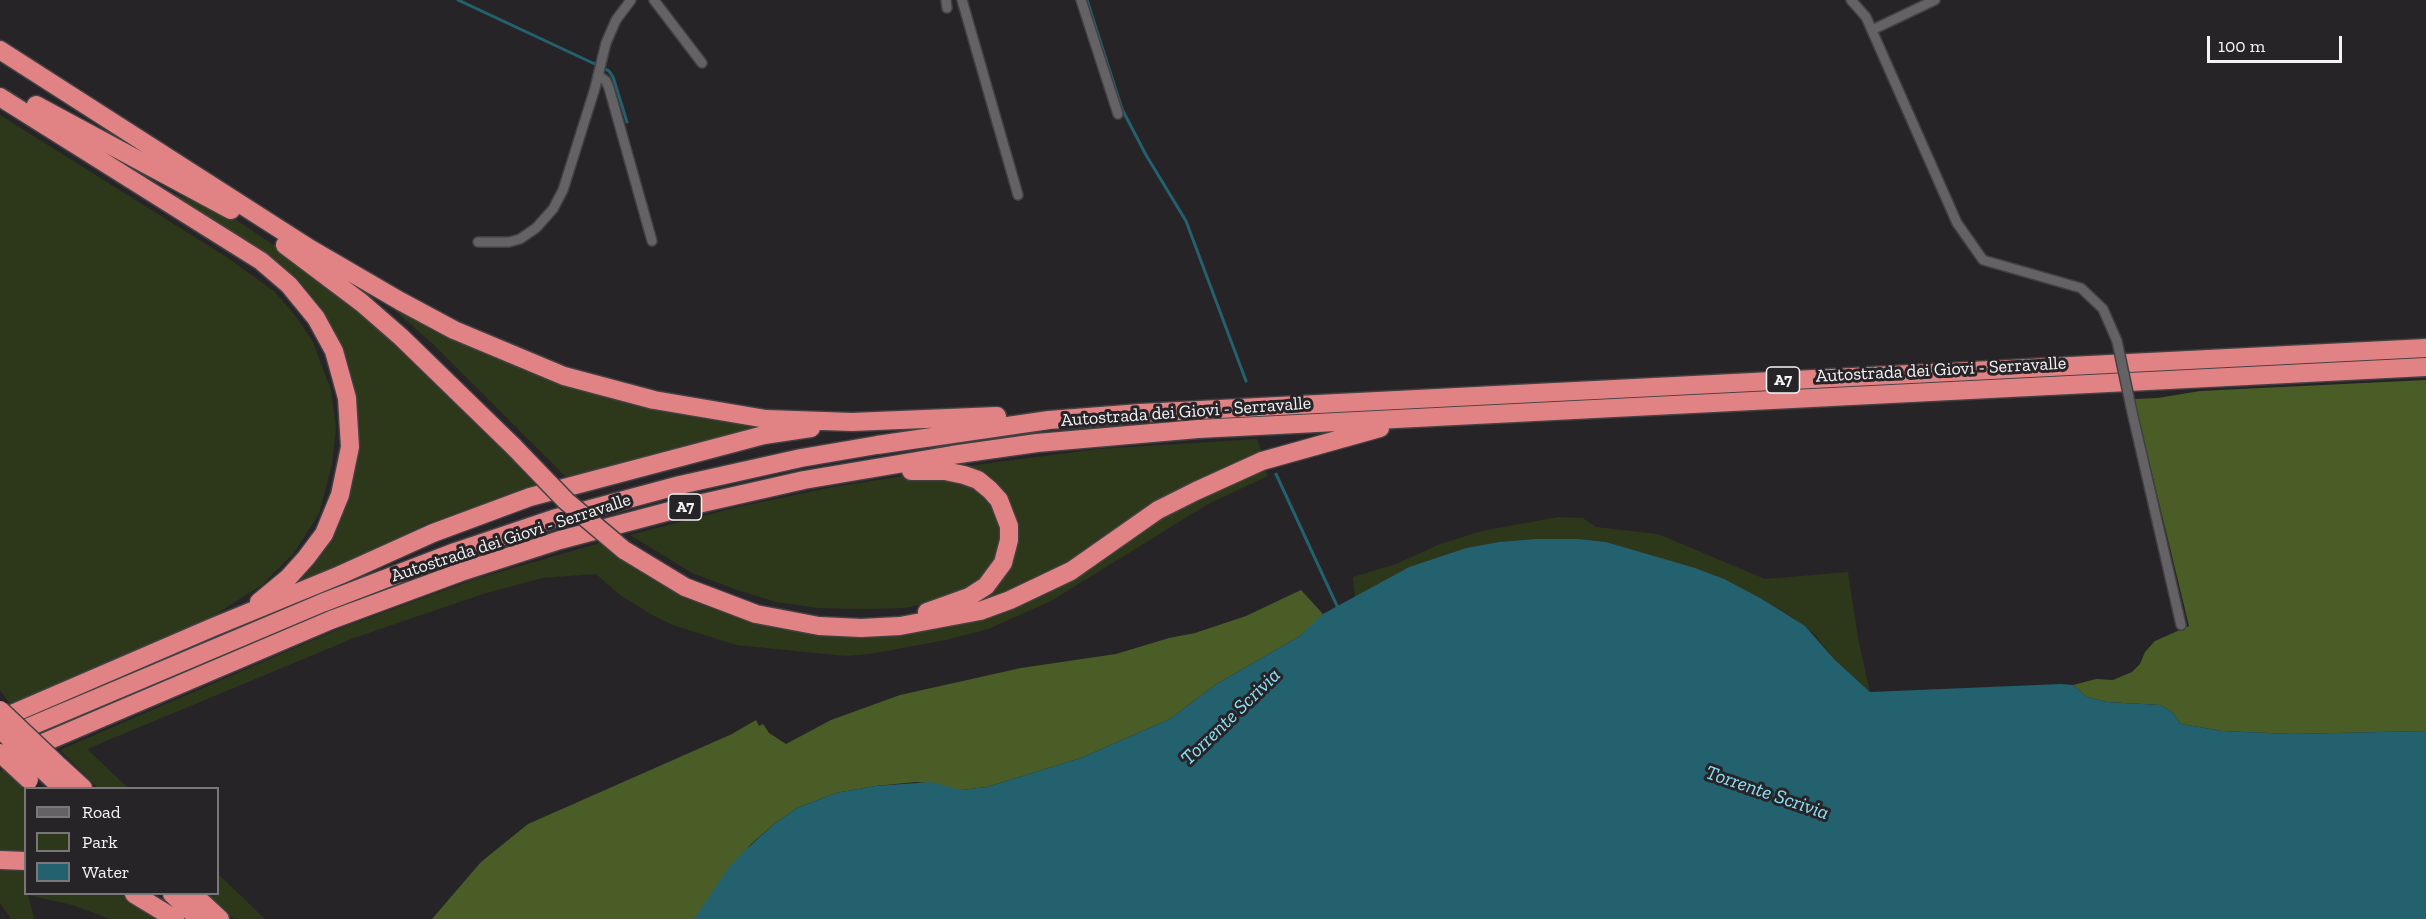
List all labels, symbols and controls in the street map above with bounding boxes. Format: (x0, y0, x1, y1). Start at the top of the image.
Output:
scale bar (2210, 24, 2345, 62)
text: 100 m (2218, 35, 2265, 57)
street label: Autostrada dei Giovi - Serravalle (1815, 353, 2067, 387)
road number: A7 (1766, 367, 1800, 393)
street label: Autostrada dei Giovi - Serravalle (1060, 392, 1312, 432)
street label: Autostrada dei Giovi - Serravalle (388, 489, 634, 587)
road number: A7 (668, 494, 702, 520)
water label: Torrente Scrivia (1176, 664, 1286, 770)
water label: Torrente Scrivia (1702, 761, 1832, 825)
legend (24, 787, 219, 895)
text: Road (82, 801, 121, 823)
text: Park (82, 831, 118, 853)
text: Water (82, 861, 129, 883)

